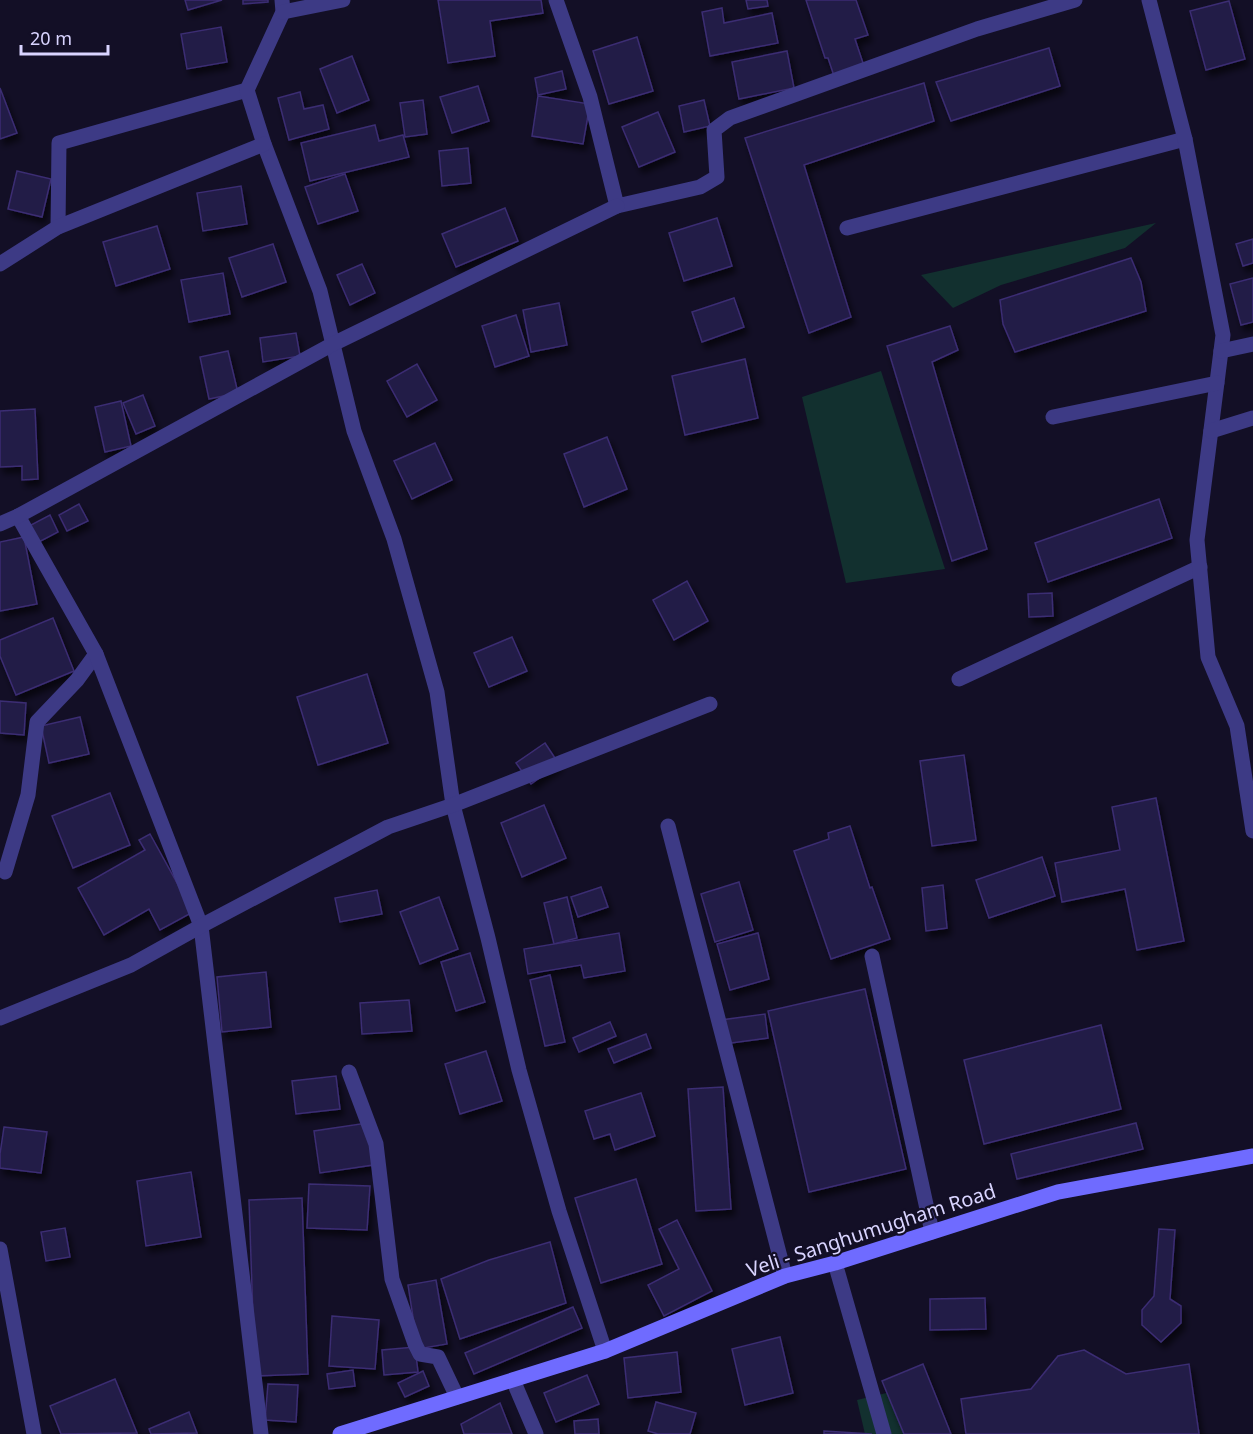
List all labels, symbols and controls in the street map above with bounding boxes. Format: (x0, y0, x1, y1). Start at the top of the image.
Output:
scale bar (21, 18, 108, 56)
text: 20 m (30, 26, 72, 50)
street label: Veli - Sanghumugham Road (743, 1177, 999, 1283)

